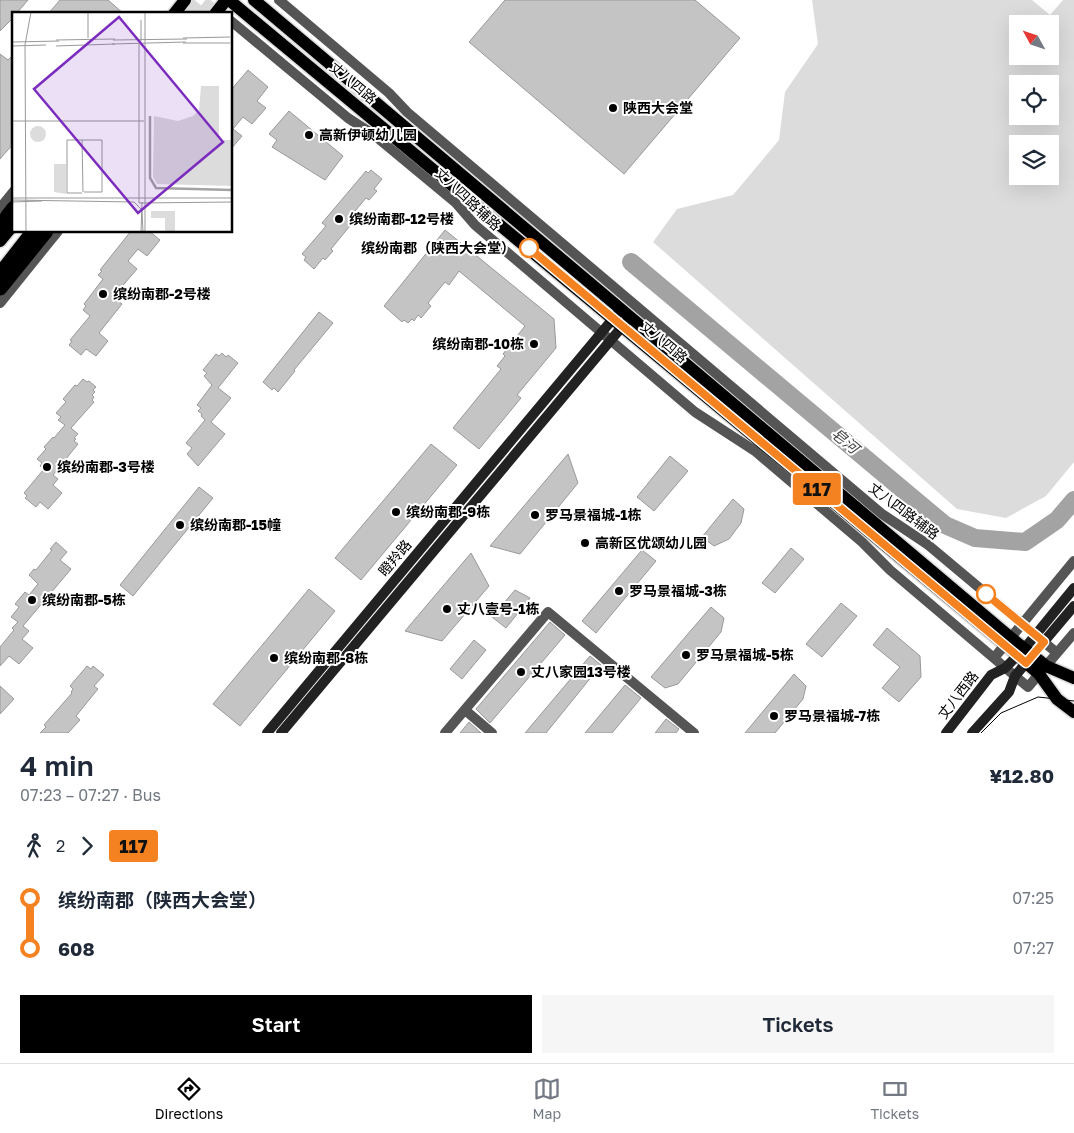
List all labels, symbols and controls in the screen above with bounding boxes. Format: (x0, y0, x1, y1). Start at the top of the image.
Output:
inset map (12, 12, 232, 232)
north arrow (1009, 15, 1059, 65)
map controls (1009, 15, 1059, 185)
street label: 丈八四路 (326, 58, 380, 107)
button: locate (1009, 75, 1059, 125)
place label: 陕西大会堂 (623, 99, 693, 116)
marker: 陕西大会堂 (607, 102, 619, 114)
place label: 高新伊顿幼儿园 (319, 126, 417, 143)
marker: 高新伊顿幼儿园 (303, 129, 315, 141)
button: layers (1009, 135, 1059, 185)
street label: 丈八四路辅路 (432, 164, 505, 233)
place label: 缤纷南郡-12号楼 (349, 210, 454, 227)
marker: 缤纷南郡-12号楼 (333, 213, 345, 225)
marker: 缤纷南郡（陕西大会堂） (519, 238, 539, 258)
place label: 缤纷南郡（陕西大会堂） (361, 239, 515, 256)
place label: 缤纷南郡-2号楼 (113, 285, 211, 302)
marker: 缤纷南郡-2号楼 (97, 288, 109, 300)
street label: 丈八四路 (637, 317, 691, 366)
place label: 缤纷南郡-10栋 (432, 335, 524, 352)
marker: 缤纷南郡-10栋 (528, 338, 540, 350)
water label: 皂河 (828, 424, 865, 459)
place label: 缤纷南郡-3号楼 (57, 458, 155, 475)
marker: 缤纷南郡-3号楼 (41, 461, 53, 473)
line badge: 117 (788, 473, 846, 505)
text: 117 (803, 478, 831, 500)
street label: 丈八四路辅路 (866, 479, 943, 543)
place label: 缤纷南郡-9栋 (406, 503, 490, 520)
marker: 缤纷南郡-9栋 (390, 506, 402, 518)
place label: 罗马景福城-1栋 (545, 506, 642, 523)
marker: 罗马景福城-1栋 (529, 509, 541, 521)
place label: 缤纷南郡-15幢 (190, 516, 281, 533)
marker: 缤纷南郡-15幢 (174, 519, 186, 531)
place label: 高新区优颂幼儿园 (595, 534, 707, 551)
street label: 瞪羚路 (375, 536, 415, 579)
marker: 高新区优颂幼儿园 (579, 537, 591, 549)
place label: 罗马景福城-3栋 (629, 582, 727, 599)
unlabelled marker (976, 584, 996, 604)
marker: 罗马景福城-3栋 (613, 585, 625, 597)
place label: 缤纷南郡-5栋 (42, 591, 126, 608)
marker: 缤纷南郡-5栋 (26, 594, 38, 606)
place label: 丈八壹号-1栋 (457, 600, 540, 617)
marker: 丈八壹号-1栋 (441, 603, 453, 615)
place label: 罗马景福城-5栋 (696, 646, 794, 663)
place label: 缤纷南郡-8栋 (284, 649, 368, 666)
marker: 罗马景福城-5栋 (680, 649, 692, 661)
marker: 缤纷南郡-8栋 (268, 652, 280, 664)
place label: 丈八家园13号楼 (531, 663, 631, 680)
marker: 丈八家园13号楼 (515, 666, 527, 678)
street label: 丈八西路 (934, 667, 982, 722)
place label: 罗马景福城-7栋 (784, 707, 880, 724)
marker: 罗马景福城-7栋 (768, 710, 780, 722)
text: 4 min (20, 749, 94, 782)
text: ¥12.80 (989, 764, 1054, 787)
text: 07:23 – 07:27 · Bus (20, 785, 161, 805)
icon: walk (20, 832, 48, 860)
icon: forward (73, 832, 101, 860)
text: 117 (119, 835, 148, 857)
text: 2 (56, 836, 65, 856)
text: 缤纷南郡（陕西大会堂） (58, 888, 267, 911)
text: 07:25 (1012, 888, 1054, 908)
text: 608 (58, 937, 95, 960)
text: 07:27 (1013, 938, 1054, 958)
button: Start (20, 995, 532, 1053)
button: Tickets (542, 995, 1054, 1053)
tab: Directions (155, 1075, 223, 1122)
tab: Map (532, 1075, 561, 1122)
tab: Tickets (870, 1075, 919, 1122)

